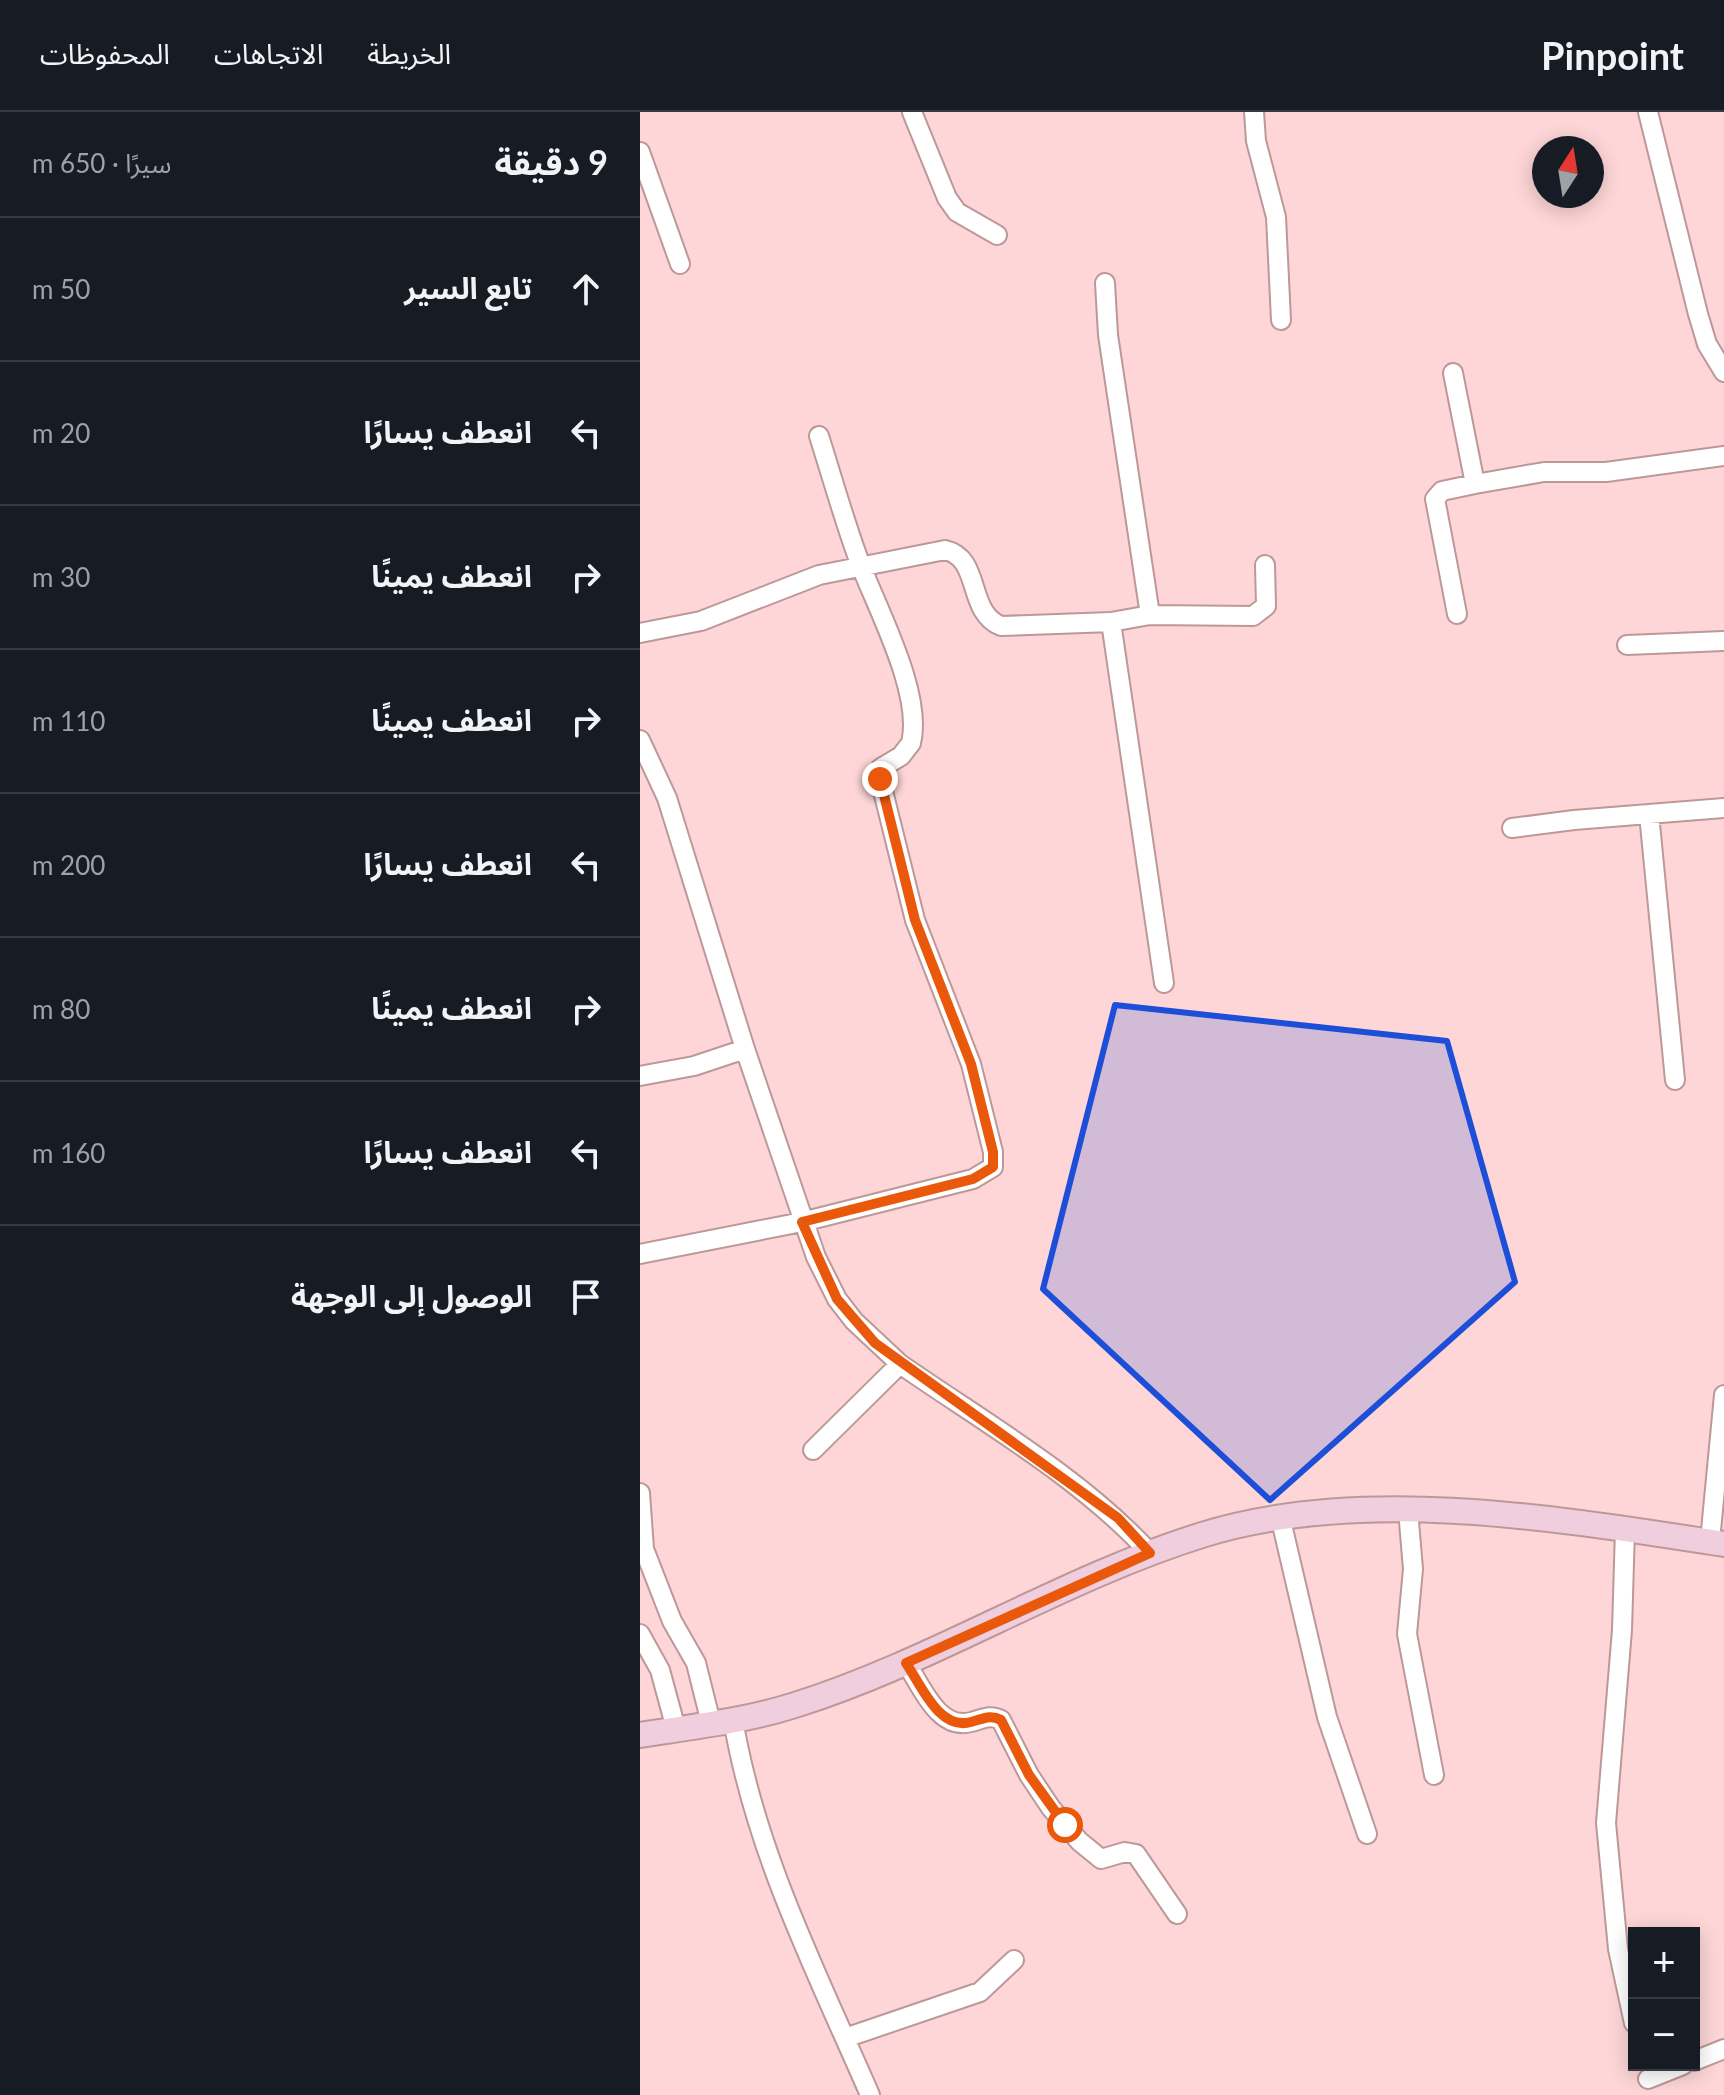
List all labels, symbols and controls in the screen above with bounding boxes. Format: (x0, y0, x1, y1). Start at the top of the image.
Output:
text: Pinpoint (1541, 32, 1684, 78)
text: المحفوظات (40, 36, 170, 70)
text: الاتجاهات (214, 36, 323, 70)
text: الخريطة (367, 36, 451, 70)
north arrow (1532, 136, 1604, 208)
text: 9 دقيقة (494, 141, 608, 182)
text: سيرًا · 650 m (32, 147, 171, 179)
icon: ahead (564, 267, 608, 311)
text: تابع السير (404, 269, 532, 305)
text: 50 m (32, 273, 90, 305)
icon: left (564, 411, 608, 455)
text: انعطف يسارًا (364, 413, 532, 449)
text: 20 m (32, 417, 90, 449)
icon: right (564, 555, 608, 599)
text: انعطف يمينًا (371, 557, 532, 593)
text: 30 m (32, 561, 90, 593)
icon: right (564, 699, 608, 743)
text: انعطف يمينًا (371, 701, 532, 737)
text: 110 m (32, 705, 105, 737)
route end (862, 761, 898, 797)
icon: left (564, 843, 608, 887)
text: انعطف يسارًا (364, 845, 532, 881)
text: 200 m (32, 849, 105, 881)
icon: right (564, 987, 608, 1031)
text: انعطف يمينًا (371, 989, 532, 1025)
text: 80 m (32, 993, 90, 1025)
icon: left (564, 1131, 608, 1175)
text: انعطف يسارًا (364, 1133, 532, 1169)
text: 160 m (32, 1137, 105, 1169)
icon: arrive (564, 1275, 608, 1319)
text: الوصول إلى الوجهة (291, 1277, 532, 1313)
route start (1047, 1807, 1083, 1843)
map controls (1628, 1927, 1700, 2071)
button: + (1628, 1927, 1700, 1999)
button: − (1628, 1999, 1700, 2071)

